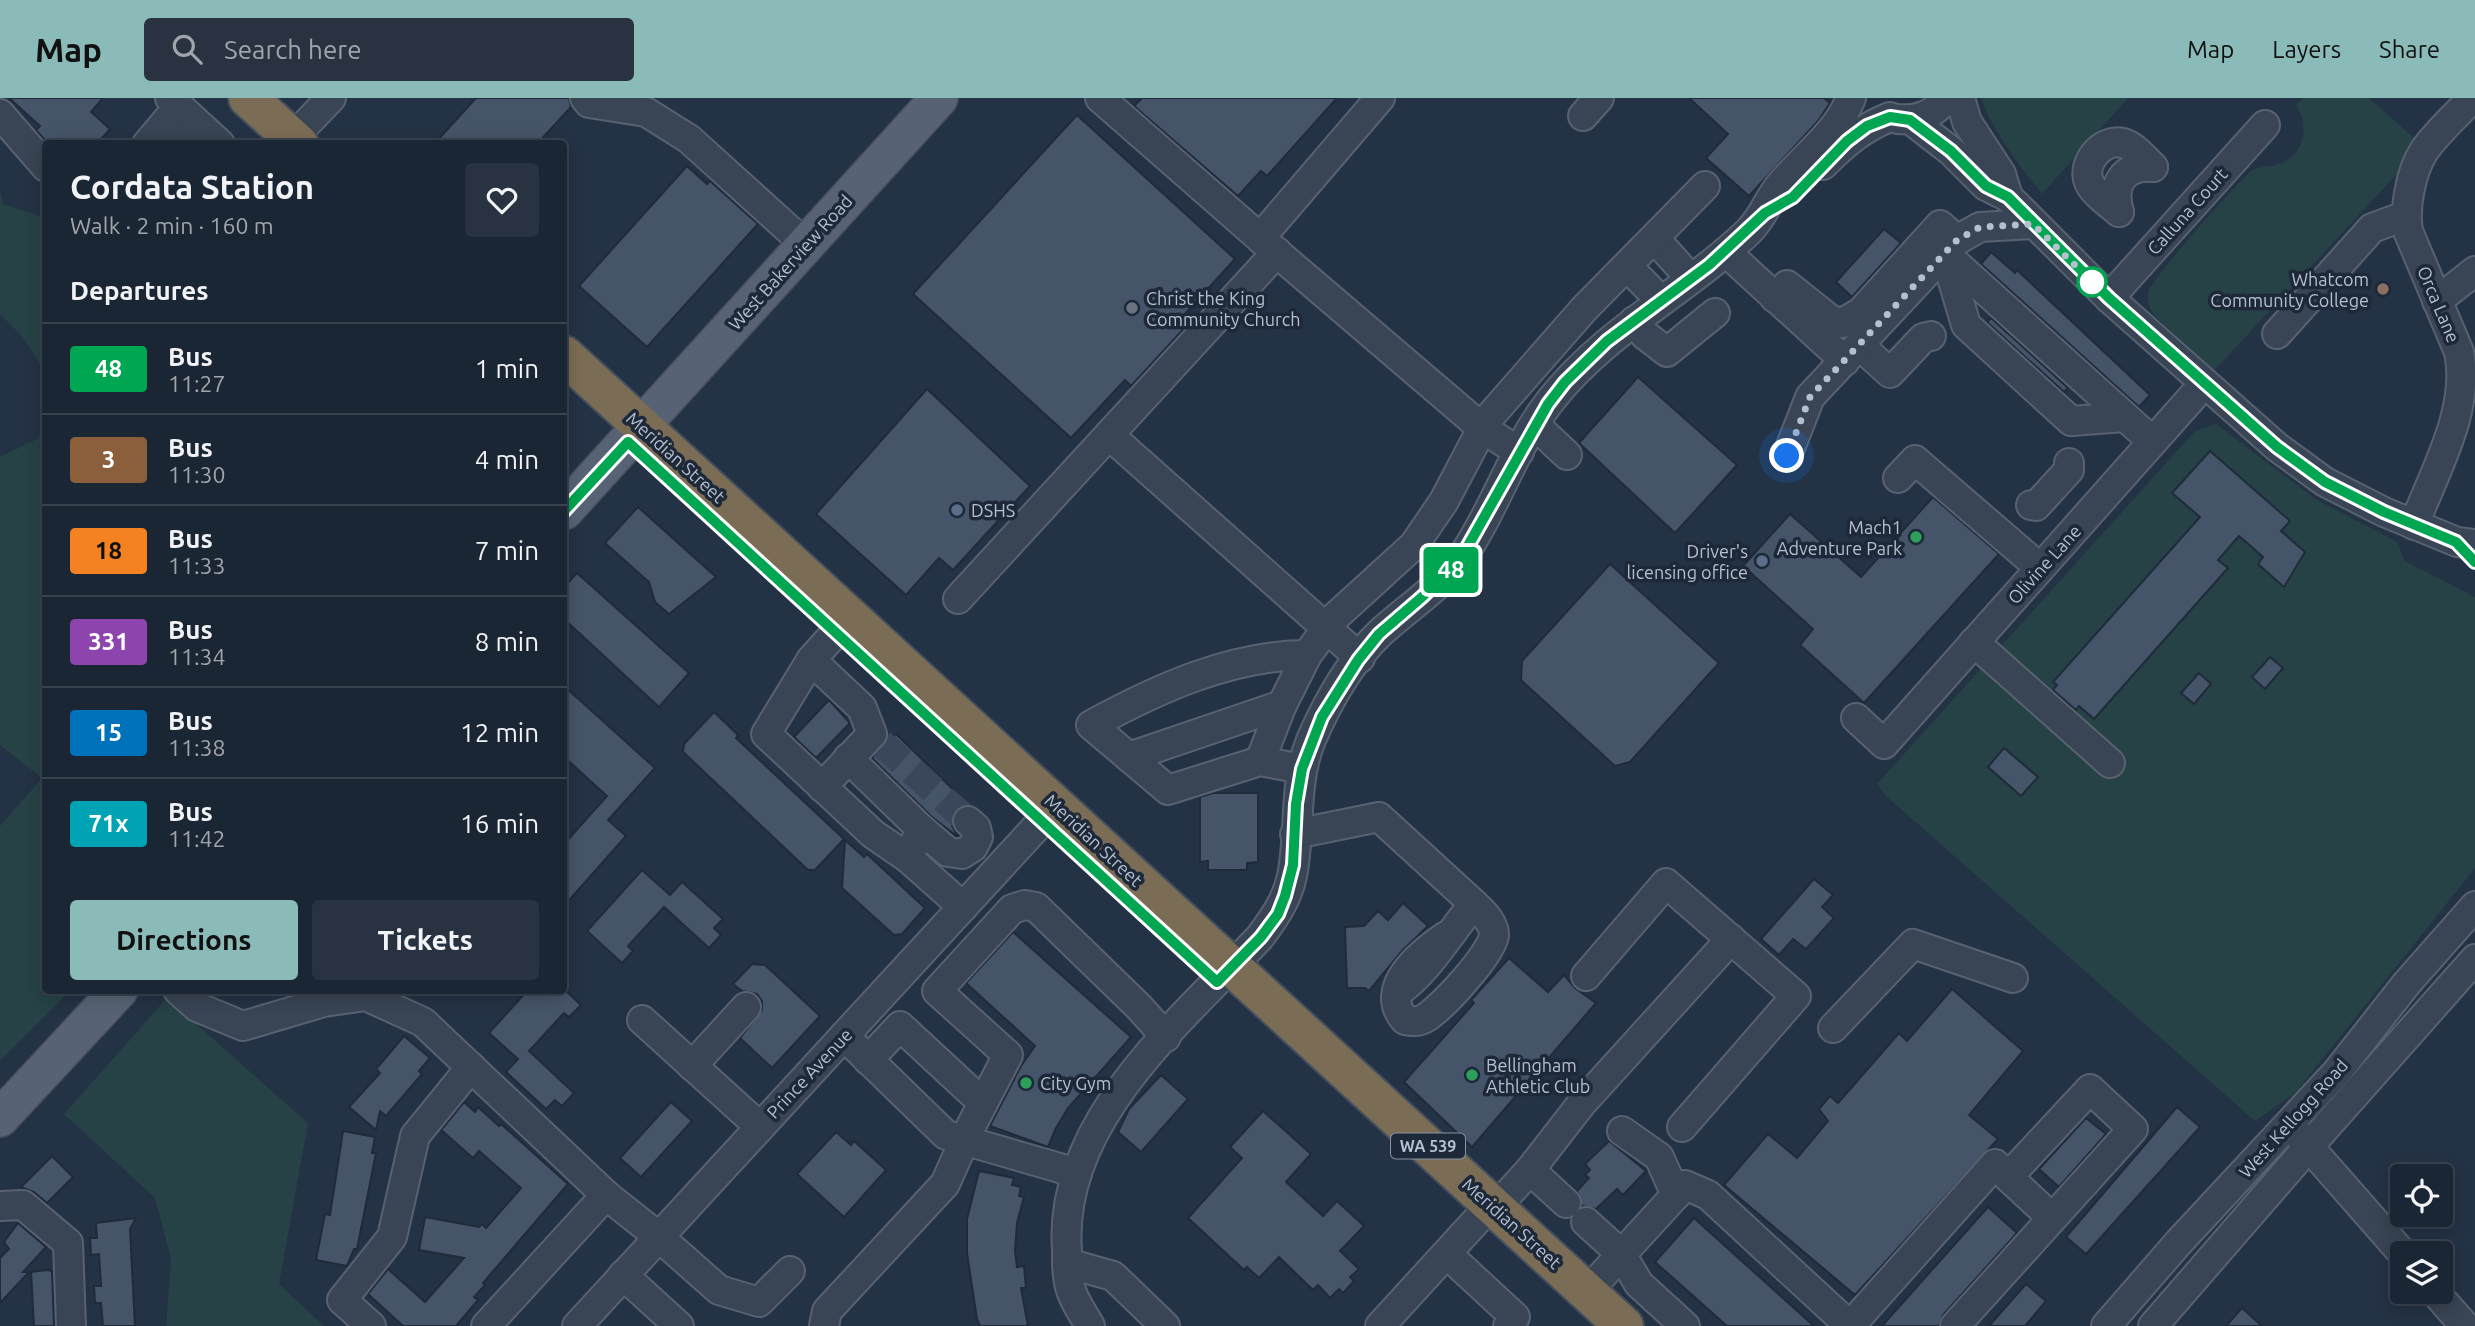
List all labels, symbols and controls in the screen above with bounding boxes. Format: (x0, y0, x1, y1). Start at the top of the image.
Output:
search box (144, 18, 634, 81)
icon: search (168, 30, 206, 68)
text: Map (35, 31, 102, 68)
text: Search here (224, 35, 362, 64)
text: Map (2187, 36, 2234, 63)
text: Layers (2272, 36, 2341, 63)
text: Share (2379, 36, 2440, 63)
button: heart (465, 163, 539, 237)
street label: Calluna Court (2143, 164, 2231, 258)
text: Cordata Station (70, 168, 314, 205)
street label: West Bakerview Road (724, 190, 856, 334)
text: Walk · 2 min · 160 m (70, 213, 274, 238)
street label: Orca Lane (2414, 263, 2464, 345)
unlabelled marker (2077, 267, 2107, 297)
place label: Whatcom Community College (2210, 269, 2369, 310)
text: Departures (70, 276, 208, 305)
marker: Whatcom Community College (2375, 281, 2391, 297)
place label: Christ the King Community Church (1146, 288, 1300, 329)
marker: Christ the King Community Church (1124, 300, 1140, 316)
text: Bus (168, 342, 213, 371)
text: 1 min (475, 354, 539, 383)
text: 48 (95, 355, 122, 382)
text: 11:27 (168, 371, 226, 396)
street label: Meridian Street (623, 408, 729, 506)
text: Bus (168, 433, 213, 462)
your location (1769, 438, 1804, 473)
text: 4 min (475, 445, 539, 474)
text: 3 (102, 446, 115, 473)
text: 11:30 (168, 462, 226, 487)
place label: DSHS (971, 500, 1015, 520)
marker: DSHS (949, 502, 965, 518)
place label: Mach1 Adventure Park (1777, 517, 1902, 558)
street label: Olivine Lane (2003, 520, 2085, 608)
text: Bus (168, 524, 213, 553)
marker: Mach1 Adventure Park (1908, 529, 1924, 545)
text: 7 min (475, 536, 539, 565)
text: 18 (95, 537, 122, 564)
place label: Driver's licensing office (1627, 541, 1748, 582)
line badge: 48 (1420, 547, 1482, 593)
text: 11:33 (168, 553, 226, 578)
marker: Driver's licensing office (1754, 553, 1770, 569)
text: 48 (1437, 556, 1465, 583)
text: Bus (168, 615, 213, 644)
text: 8 min (475, 627, 539, 656)
text: 331 (88, 628, 129, 655)
text: 11:34 (168, 644, 226, 669)
text: Bus (168, 706, 213, 735)
text: 12 min (460, 718, 539, 747)
text: 15 (95, 719, 122, 746)
text: 11:38 (168, 735, 226, 760)
street label: Meridian Street (1041, 790, 1147, 890)
text: Bus (168, 797, 213, 826)
text: 16 min (460, 809, 539, 838)
text: 71x (88, 810, 129, 837)
text: 11:42 (168, 826, 226, 851)
button: Directions (70, 900, 298, 980)
button: Tickets (312, 900, 539, 980)
street label: Prince Avenue (762, 1024, 856, 1122)
place label: Bellingham Athletic Club (1486, 1055, 1590, 1096)
street label: West Kellogg Road (2235, 1055, 2351, 1181)
marker: Bellingham Athletic Club (1464, 1067, 1480, 1083)
place label: City Gym (1040, 1073, 1111, 1093)
marker: City Gym (1018, 1075, 1034, 1091)
road number: WA 539 (1391, 1134, 1465, 1158)
map controls (2390, 1164, 2453, 1304)
button: locate (2390, 1164, 2453, 1227)
street label: Meridian Street (1459, 1174, 1565, 1272)
button: layers (2390, 1241, 2453, 1304)

